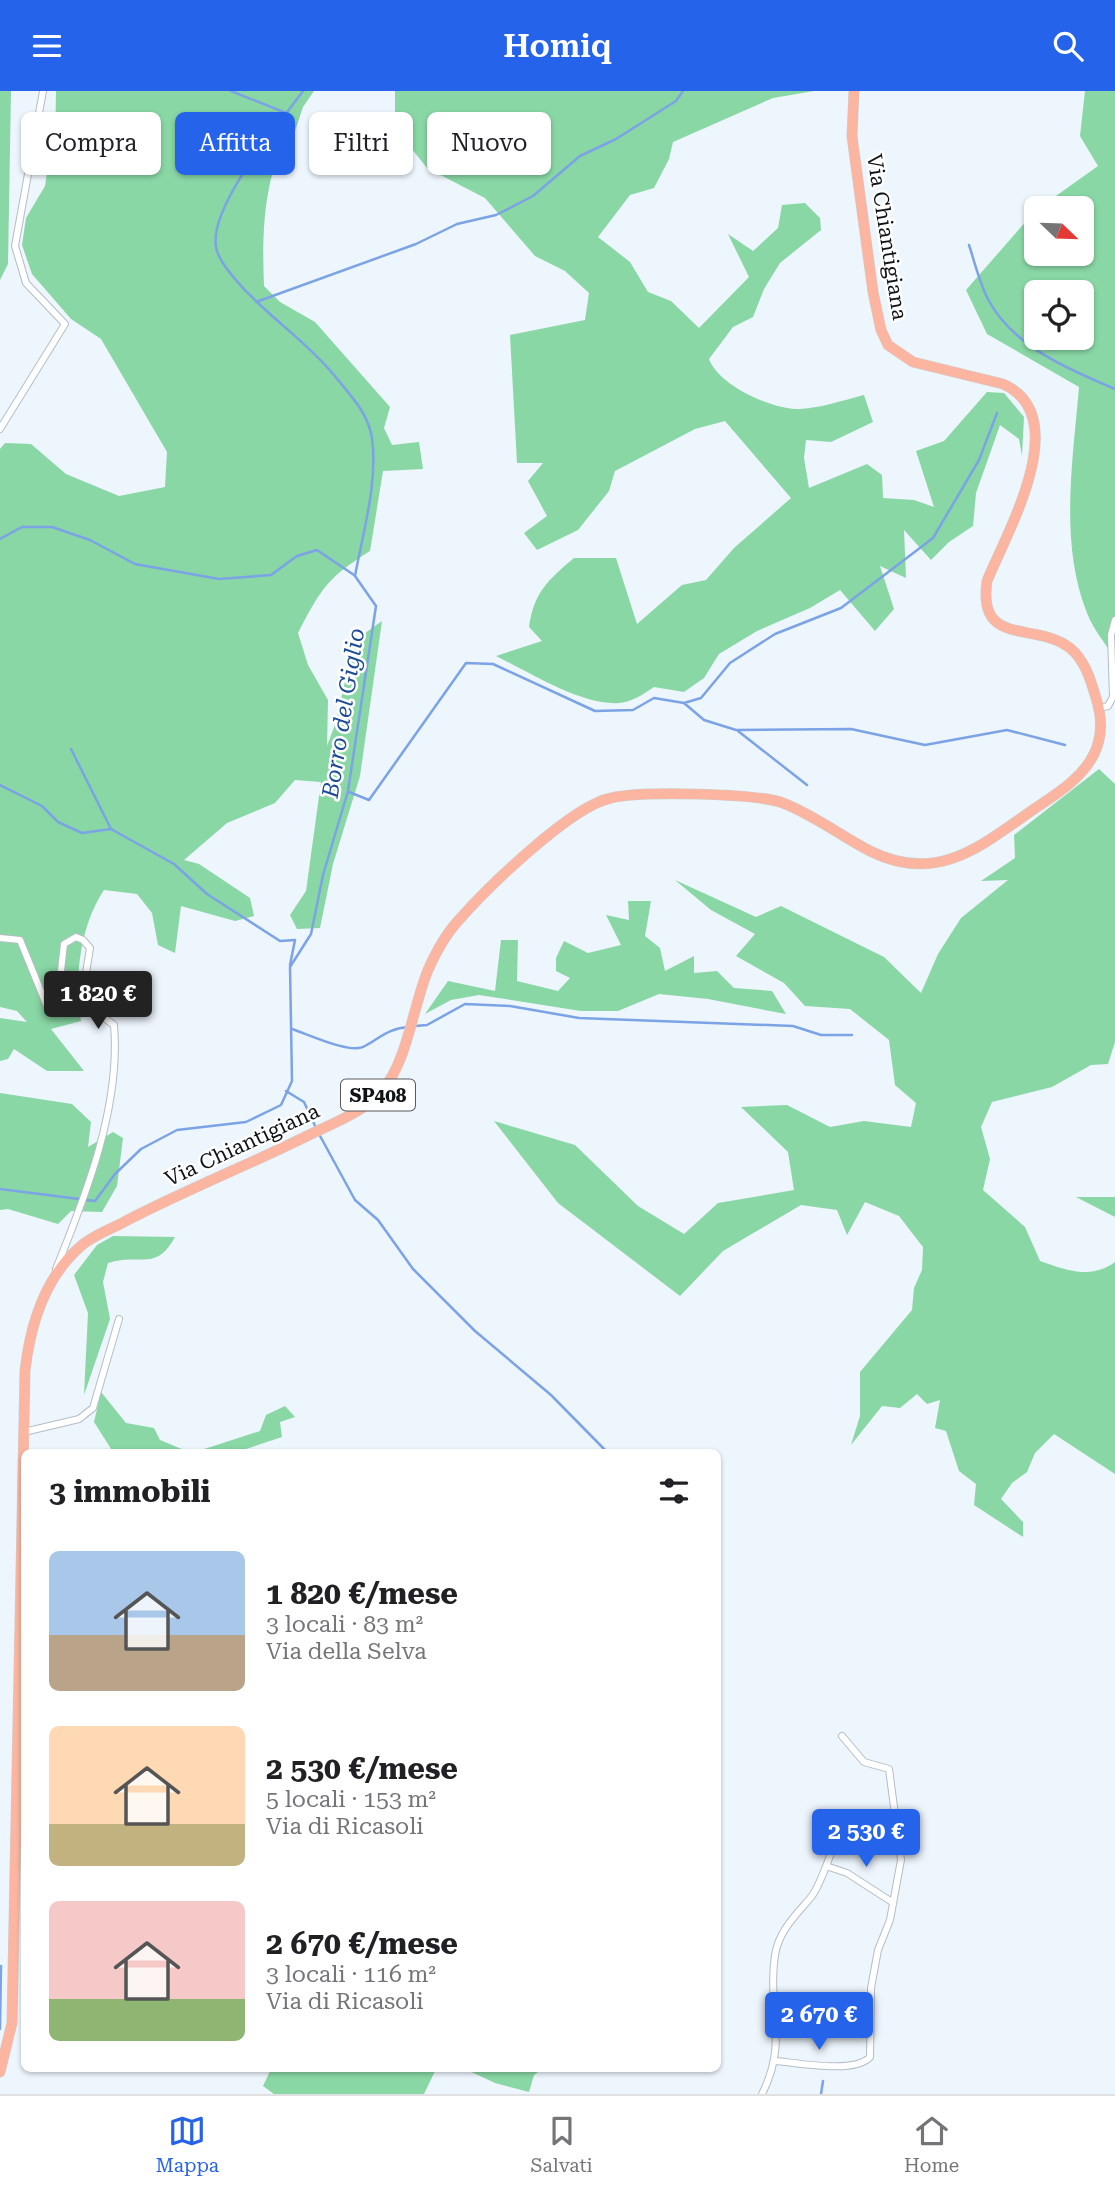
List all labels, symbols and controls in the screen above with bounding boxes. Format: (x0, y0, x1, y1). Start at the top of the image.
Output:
icon: menu (28, 27, 66, 65)
text: Homiq (503, 27, 612, 65)
icon: search (1049, 27, 1087, 65)
chip: Compra (21, 112, 161, 175)
chip: Affitta (175, 112, 295, 175)
chip: Filtri (309, 112, 413, 175)
chip: Nuovo (427, 112, 551, 175)
street label: Via Chiantigiana (862, 152, 912, 322)
north arrow (1024, 196, 1094, 266)
map controls (1024, 196, 1094, 350)
button: locate (1024, 280, 1094, 350)
water label: Borro del Giglio (317, 626, 370, 801)
pin: 1 820 € (33, 971, 163, 1031)
text: 1 820 € (60, 980, 136, 1007)
road number: SP408 (341, 1079, 415, 1111)
street label: Via Chiantigiana (161, 1098, 324, 1191)
icon: filters (655, 1472, 693, 1510)
text: 3 immobili (49, 1474, 210, 1509)
text: 1 820 €/mese (266, 1576, 458, 1611)
icon: home (105, 1579, 189, 1663)
text: 3 locali · 83 m² (266, 1611, 423, 1638)
text: Via della Selva (266, 1638, 427, 1665)
text: 2 530 €/mese (266, 1751, 458, 1786)
icon: home (105, 1754, 189, 1838)
text: 5 locali · 153 m² (266, 1786, 436, 1813)
pin: 2 530 € (801, 1809, 931, 1869)
text: Via di Ricasoli (266, 1813, 424, 1840)
text: 2 530 € (828, 1818, 904, 1845)
text: 2 670 €/mese (266, 1926, 458, 1961)
icon: home (105, 1929, 189, 2013)
text: 3 locali · 116 m² (266, 1961, 436, 1988)
text: Via di Ricasoli (266, 1988, 424, 2015)
pin: 2 670 € (754, 1993, 884, 2052)
text: 2 670 € (781, 2001, 857, 2028)
tab: Mappa (156, 2112, 219, 2177)
tab: Salvati (531, 2112, 593, 2177)
tab: Home (904, 2112, 959, 2177)

